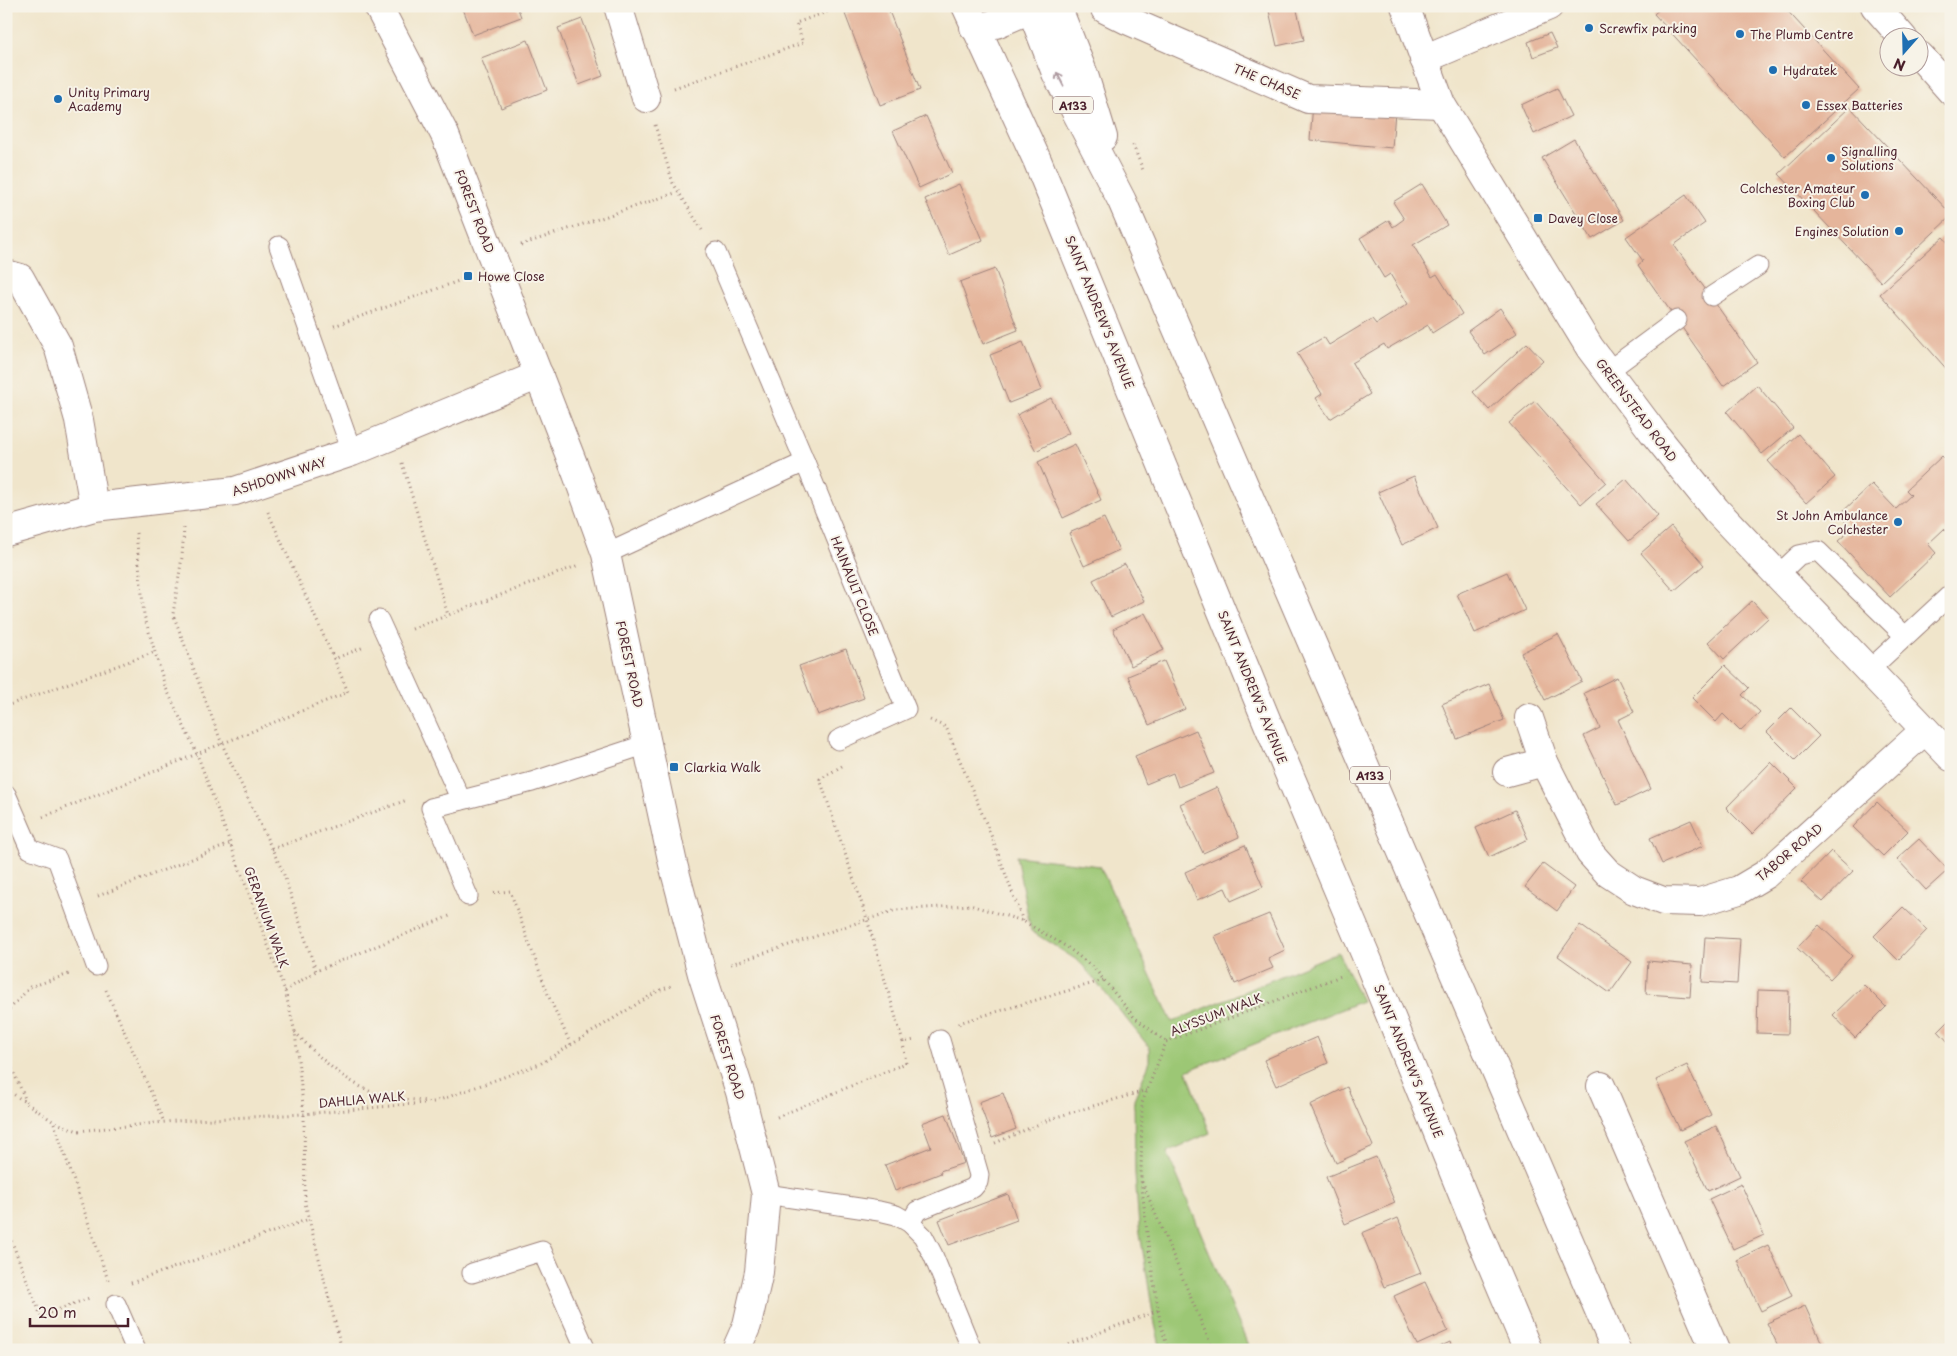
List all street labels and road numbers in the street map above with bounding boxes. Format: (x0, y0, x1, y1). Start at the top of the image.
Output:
street label: THE CHASE (1231, 59, 1304, 103)
road number: A133 (1053, 96, 1093, 114)
street label: FOREST ROAD (451, 167, 499, 255)
street label: SAINT ANDREW'S AVENUE (1061, 233, 1139, 391)
street label: GREENSTEAD ROAD (1592, 355, 1682, 465)
street label: ASHDOWN WAY (230, 452, 329, 500)
street label: HAINAULT CLOSE (827, 533, 883, 639)
street label: SAINT ANDREW'S AVENUE (1214, 608, 1292, 766)
street label: FOREST ROAD (612, 619, 648, 709)
road number: A133 (1350, 766, 1390, 784)
street label: TABOR ROAD (1752, 819, 1826, 885)
street label: GERANIUM WALK (240, 864, 294, 970)
street label: SAINT ANDREW'S AVENUE (1370, 982, 1448, 1140)
street label: ALYSSUM WALK (1167, 988, 1265, 1040)
street label: FOREST ROAD (706, 1012, 750, 1102)
street label: DAHLIA WALK (318, 1086, 406, 1112)

